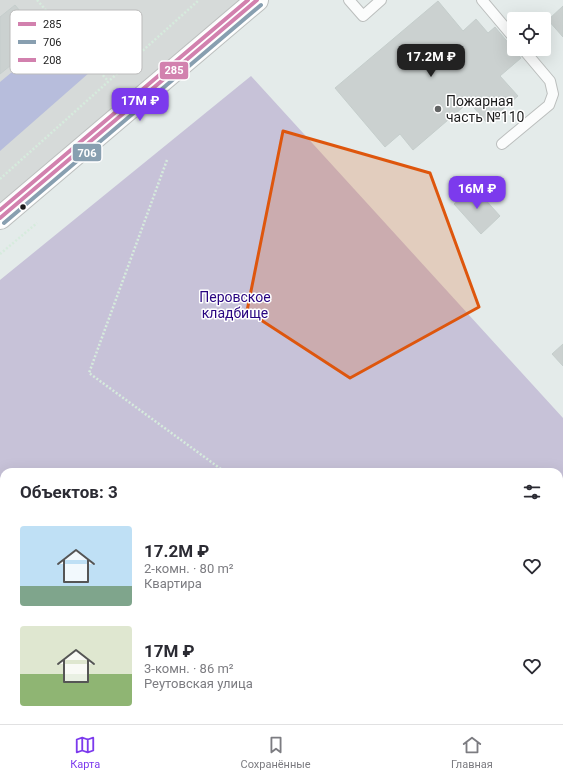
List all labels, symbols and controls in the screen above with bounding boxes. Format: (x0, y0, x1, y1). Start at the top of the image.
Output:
legend (10, 10, 142, 74)
map controls (507, 12, 551, 56)
button: locate (507, 12, 551, 56)
text: 285 (43, 18, 62, 31)
text: 706 (43, 36, 62, 49)
pin: 17.2M ₽ (394, 44, 468, 78)
text: 17.2M ₽ (406, 49, 456, 64)
text: 208 (43, 54, 62, 67)
line badge: 285 (159, 61, 189, 80)
text: 285 (165, 64, 183, 77)
pin: 17M ₽ (112, 88, 168, 122)
text: 17M ₽ (121, 93, 159, 108)
place label: Пожарная часть №110 (446, 93, 524, 125)
marker: Пожарная часть №110 (433, 104, 443, 114)
line badge: 706 (72, 143, 102, 162)
text: 706 (78, 147, 96, 160)
pin: 16M ₽ (449, 176, 505, 210)
text: 16M ₽ (458, 181, 496, 196)
unlabelled marker (18, 202, 28, 212)
park label: Перовское кладбище (199, 289, 271, 321)
icon: filters (521, 481, 543, 503)
text: Объектов: 3 (20, 482, 118, 502)
text: 17.2M ₽ (144, 541, 209, 561)
icon: home (52, 542, 100, 590)
icon: heart (521, 555, 543, 577)
text: 2-комн. · 80 m² (144, 561, 234, 576)
text: Квартира (144, 576, 202, 591)
text: 17M ₽ (144, 641, 195, 661)
icon: home (52, 642, 100, 690)
icon: heart (521, 655, 543, 677)
text: 3-комн. · 86 m² (144, 661, 234, 676)
text: Реутовская улица (144, 676, 253, 691)
tab: Карта (70, 734, 100, 771)
tab: Сохранённые (240, 734, 311, 771)
tab: Главная (451, 734, 493, 771)

